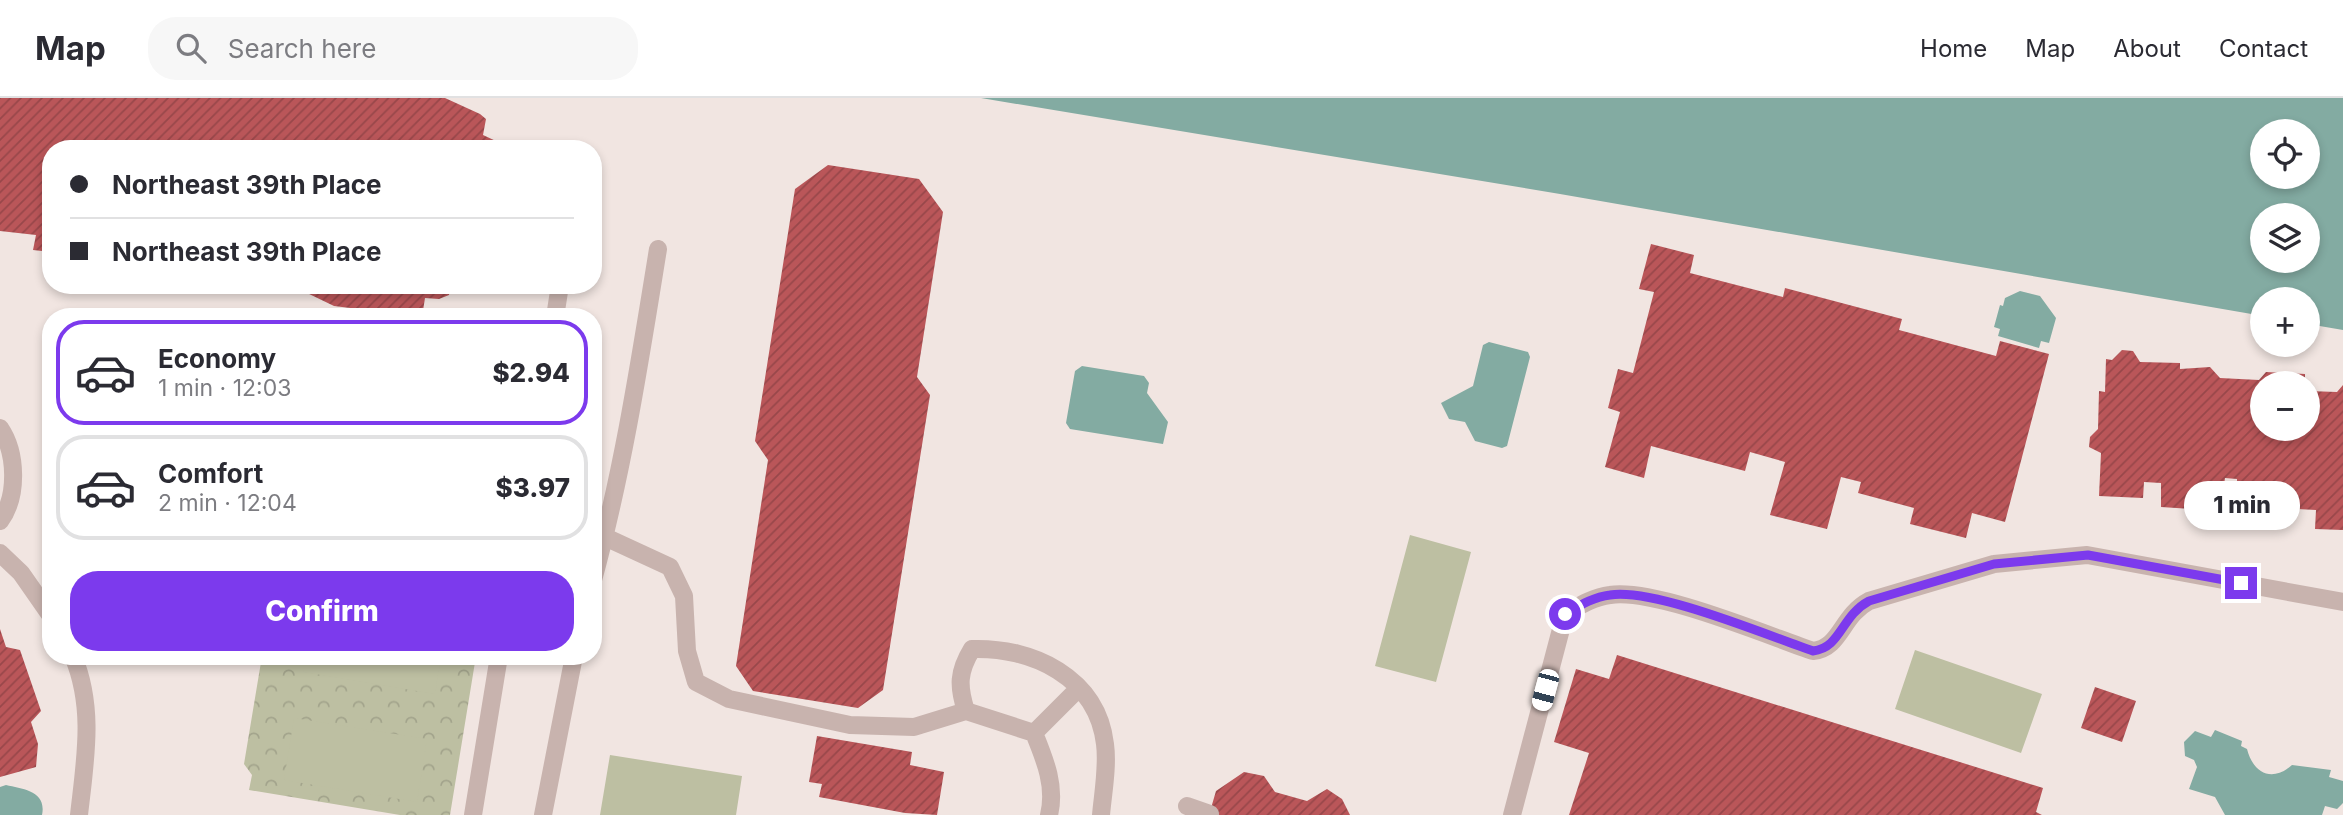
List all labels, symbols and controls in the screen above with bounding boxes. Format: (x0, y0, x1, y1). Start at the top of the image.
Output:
search box (148, 17, 638, 80)
text: Map (35, 28, 106, 68)
icon: search (172, 29, 210, 67)
text: Search here (228, 33, 376, 64)
text: Home (1920, 34, 1987, 63)
text: Map (2025, 34, 2075, 63)
text: About (2113, 34, 2181, 63)
text: Contact (2219, 34, 2308, 63)
map controls (2250, 119, 2320, 441)
button: locate (2250, 119, 2320, 189)
text: Northeast 39th Place (112, 169, 382, 200)
button: layers (2250, 203, 2320, 273)
text: Northeast 39th Place (112, 236, 382, 267)
button: + (2250, 287, 2320, 357)
icon: car (74, 341, 137, 404)
text: Economy (158, 343, 276, 374)
text: $2.94 (492, 357, 570, 388)
button: − (2250, 371, 2320, 441)
text: 1 min · 12:03 (158, 374, 291, 402)
icon: car (74, 456, 137, 519)
text: Comfort (158, 458, 263, 489)
text: $3.97 (496, 472, 570, 503)
callout: 1 min (2183, 482, 2299, 531)
text: 2 min · 12:04 (158, 489, 297, 517)
text: 1 min (2213, 491, 2271, 519)
route end (2225, 567, 2257, 599)
button: Confirm (70, 571, 574, 651)
route start (1549, 598, 1581, 630)
car (1530, 667, 1561, 713)

